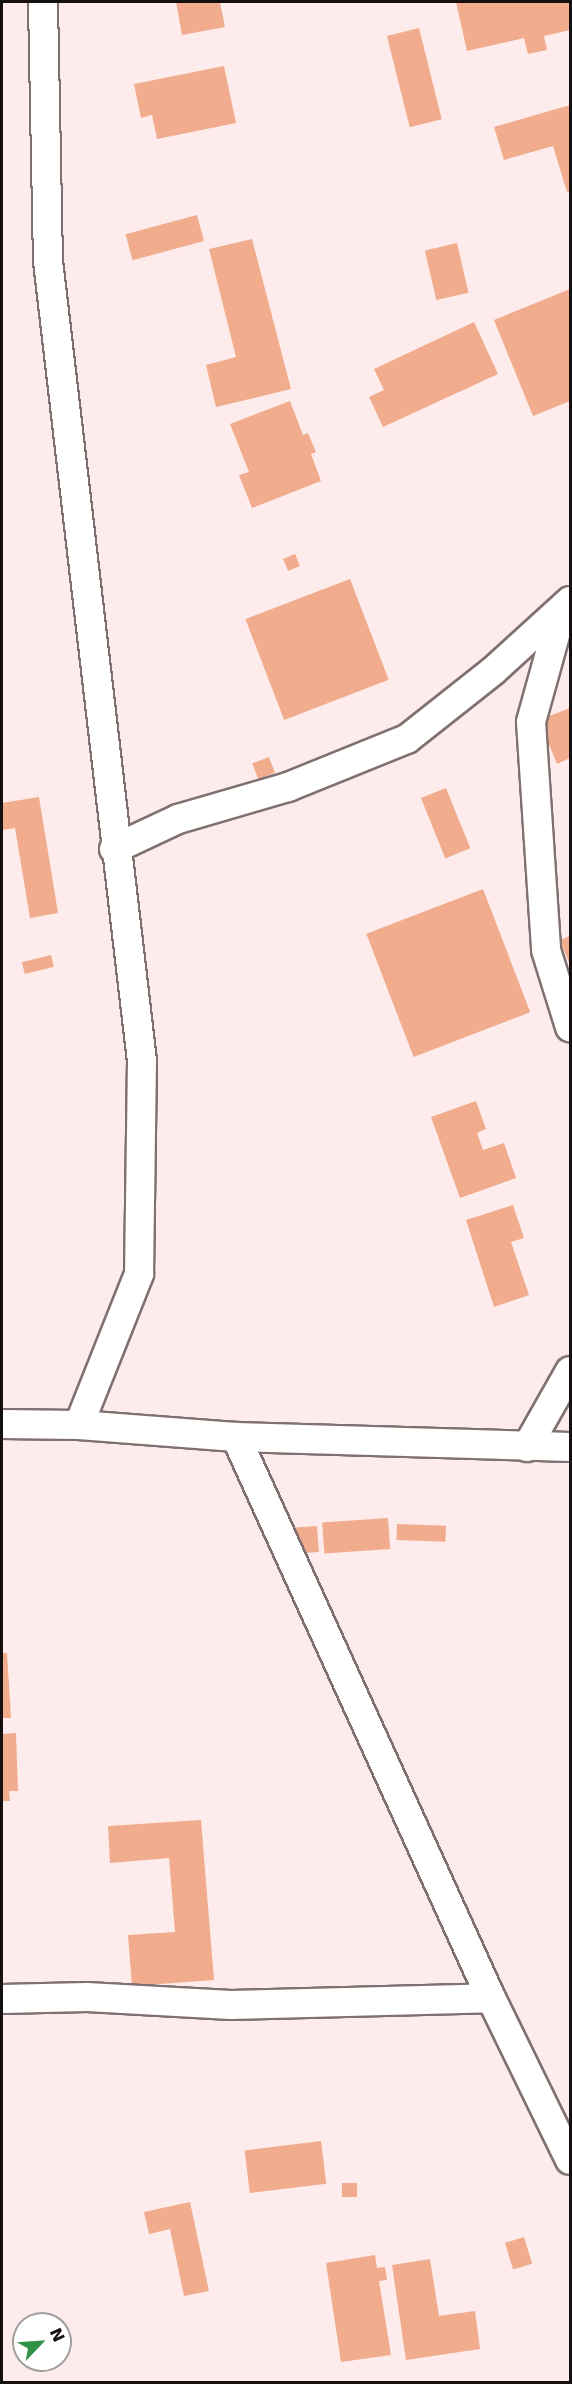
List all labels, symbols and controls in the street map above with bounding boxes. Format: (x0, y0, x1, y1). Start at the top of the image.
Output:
north arrow (12, 2312, 72, 2372)
text: N (46, 2325, 68, 2345)

